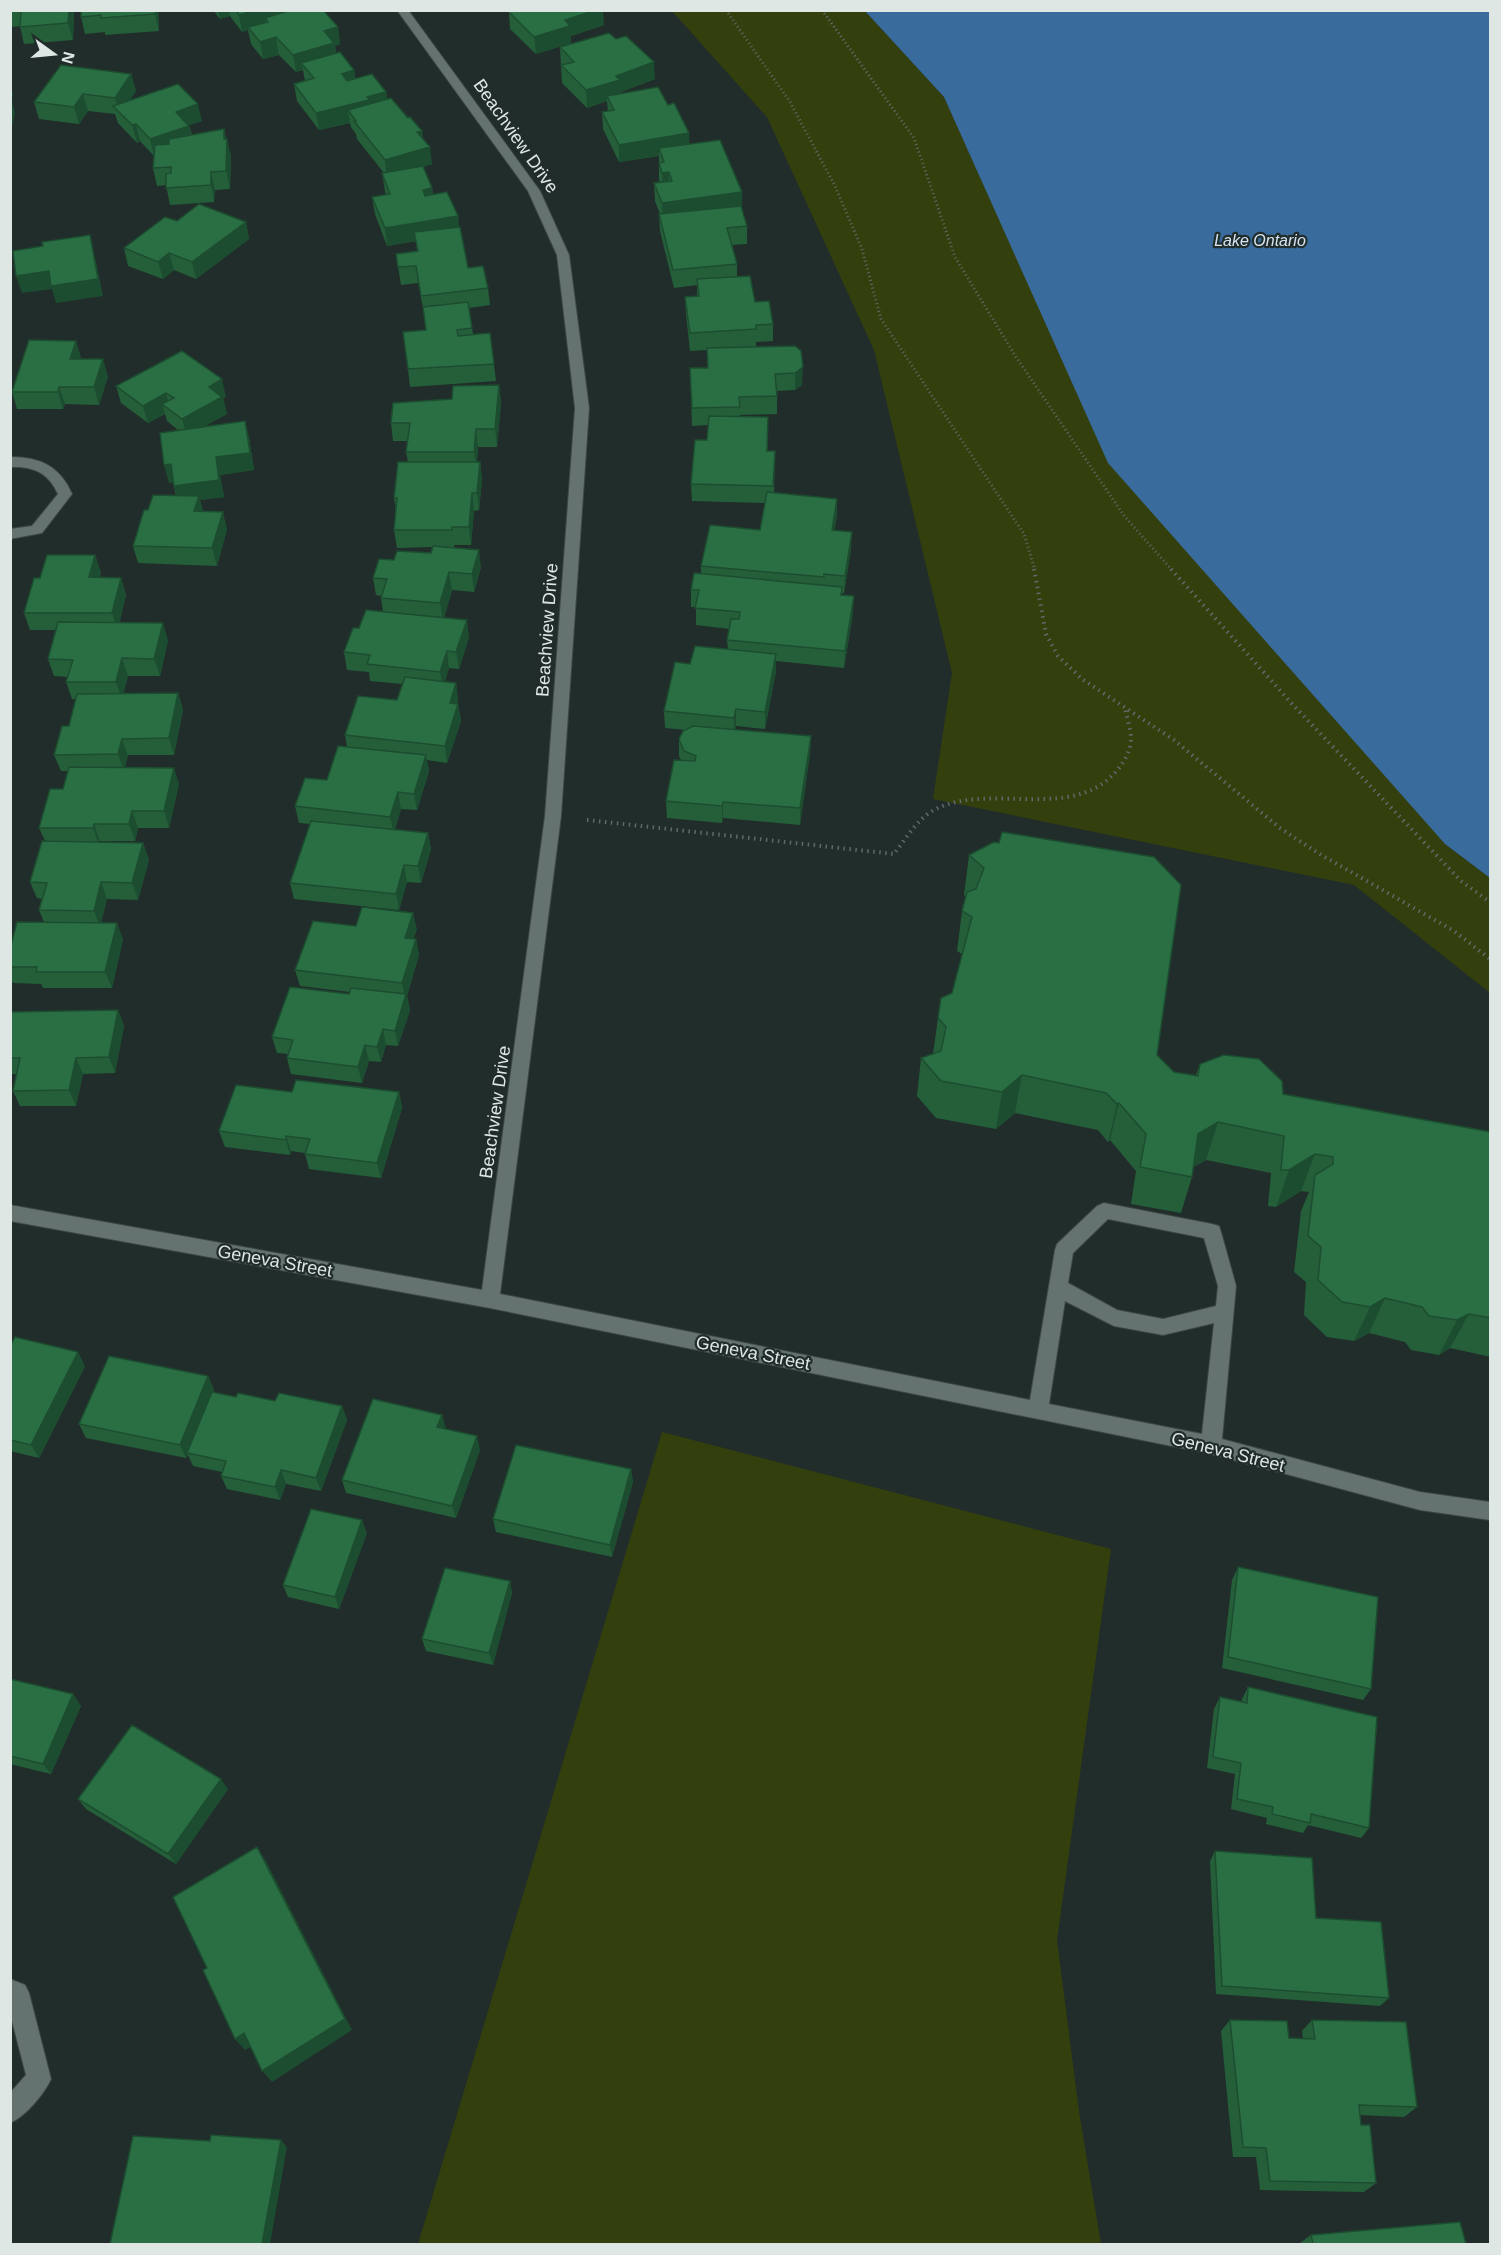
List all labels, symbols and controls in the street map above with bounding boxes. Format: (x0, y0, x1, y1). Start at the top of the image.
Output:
north arrow (24, 24, 84, 84)
text: N (58, 50, 78, 66)
street label: Beachview Drive (469, 75, 563, 197)
water label: Lake Ontario (1214, 232, 1306, 249)
street label: Beachview Drive (532, 562, 562, 698)
street label: Beachview Drive (476, 1044, 514, 1180)
street label: Geneva Street (216, 1241, 334, 1281)
street label: Geneva Street (694, 1332, 812, 1374)
street label: Geneva Street (1169, 1428, 1287, 1476)

